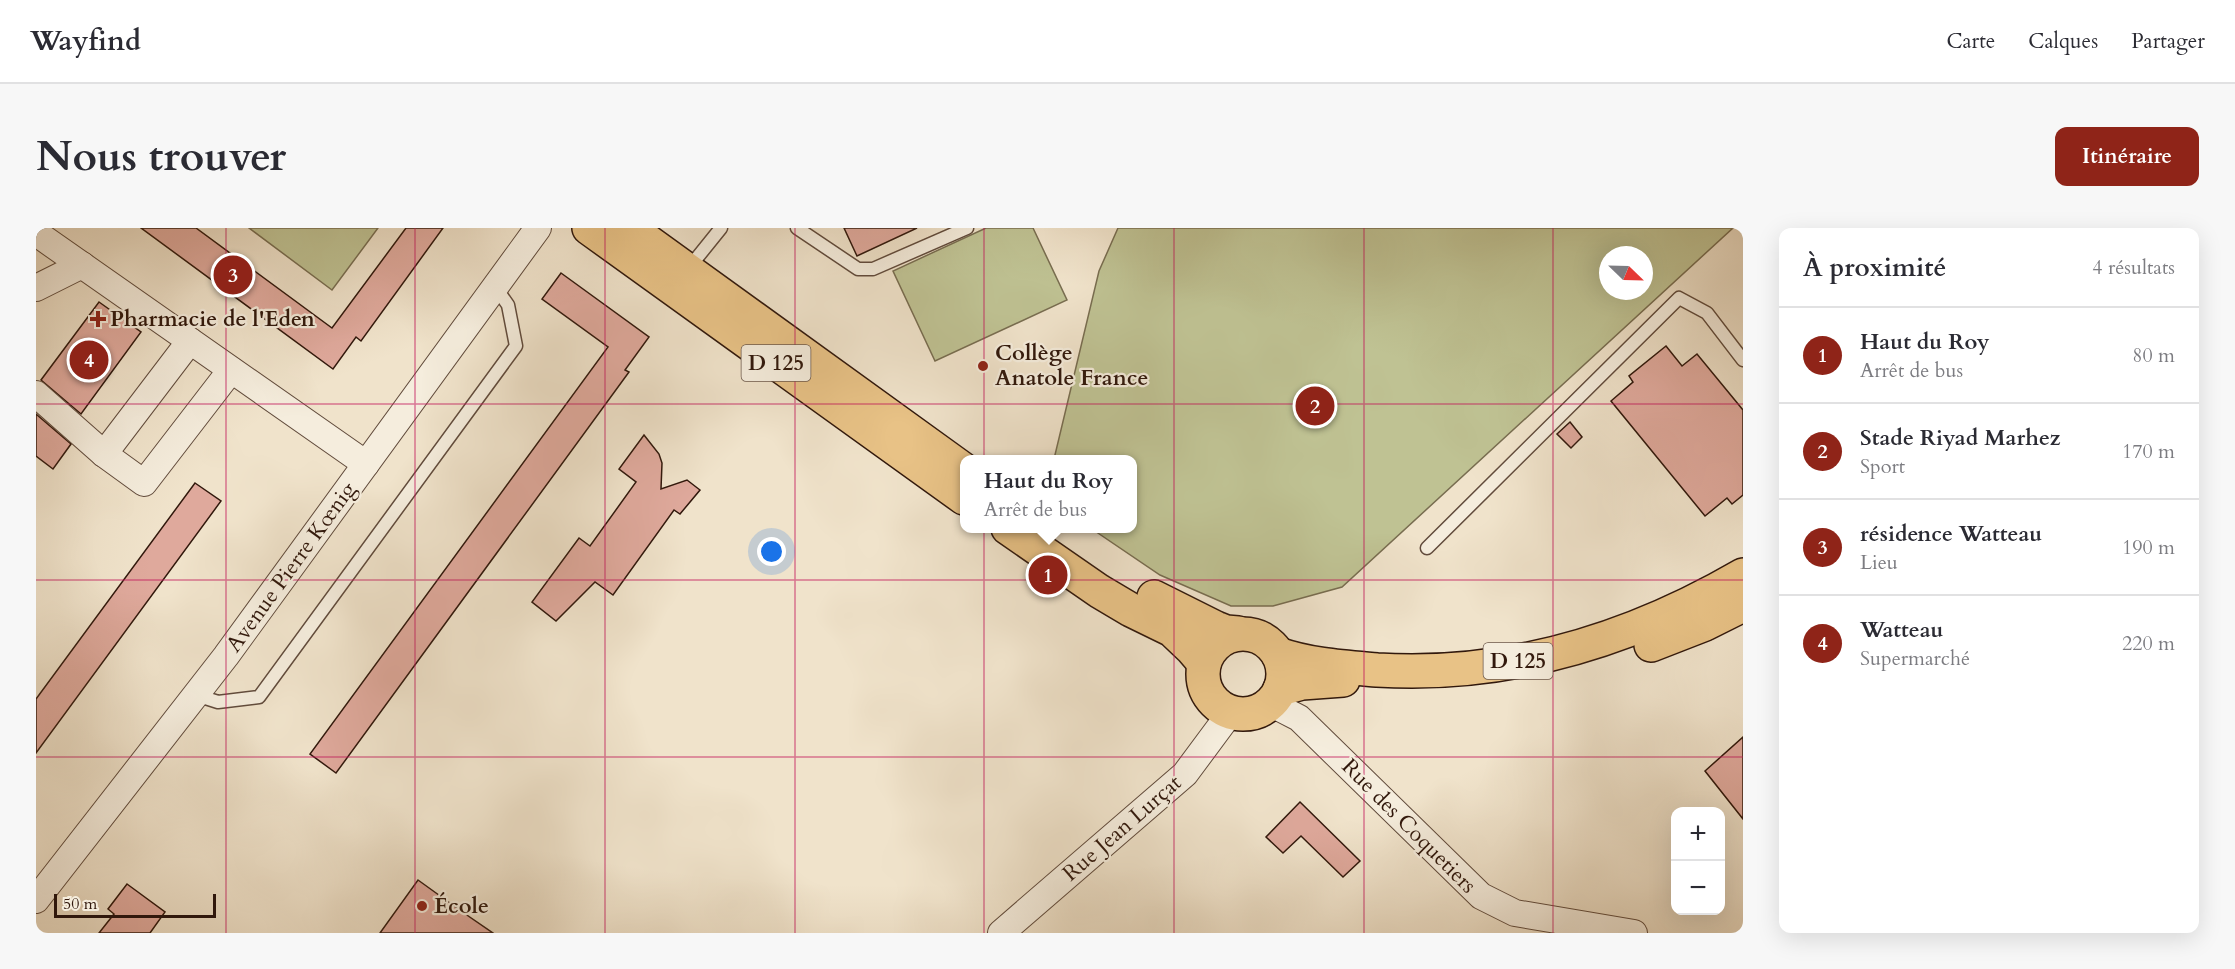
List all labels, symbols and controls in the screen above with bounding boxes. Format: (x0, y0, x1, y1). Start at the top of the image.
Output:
text: Wayfind (30, 22, 141, 60)
text: Carte (1946, 27, 1995, 56)
text: Calques (2028, 27, 2098, 56)
text: Partager (2131, 27, 2205, 56)
button: Itinéraire (2055, 127, 2199, 186)
text: Nous trouver (36, 128, 286, 185)
north arrow (1599, 246, 1653, 300)
text: À proximité (1803, 250, 1946, 285)
pin: 3 (214, 252, 252, 298)
text: 4 résultats (2092, 254, 2175, 281)
place label: Pharmacie de l'Eden (110, 304, 315, 334)
marker: Pharmacie de l'Eden (91, 312, 105, 326)
text: Haut du Roy (1860, 327, 1989, 357)
pin: 4 (70, 338, 108, 382)
place label: Collège Anatole France (995, 338, 1148, 393)
text: 1 (1817, 342, 1828, 369)
text: 80 m (2132, 342, 2175, 369)
road number: D 125 (742, 345, 810, 381)
text: Arrêt de bus (1860, 357, 1963, 384)
marker: Collège Anatole France (976, 359, 990, 373)
pin: 2 (1296, 384, 1334, 429)
text: Stade Riyad Marhez (1860, 423, 2061, 453)
text: 2 (1817, 438, 1828, 465)
text: 170 m (2122, 438, 2175, 465)
text: Sport (1860, 453, 1905, 480)
popup (960, 455, 1137, 533)
text: Haut du Roy (984, 466, 1113, 496)
street label: Avenue Pierre Kœnig (219, 475, 363, 658)
text: Arrêt de bus (984, 496, 1087, 523)
text: résidence Watteau (1860, 519, 2042, 549)
text: 3 (1817, 534, 1828, 561)
text: 190 m (2122, 534, 2175, 561)
your location (757, 537, 786, 566)
text: Lieu (1860, 549, 1898, 576)
pin: 1 (1028, 552, 1068, 598)
text: Watteau (1860, 615, 1944, 645)
text: 4 (1817, 630, 1828, 657)
text: 220 m (2122, 630, 2175, 657)
road number: D 125 (1484, 643, 1552, 679)
text: Supermarché (1860, 645, 1970, 672)
street label: Rue des Coquetiers (1335, 752, 1483, 900)
street label: Rue Jean Lurçat (1056, 768, 1188, 888)
map controls (1671, 807, 1725, 915)
button: + (1671, 807, 1725, 861)
button: − (1671, 861, 1725, 915)
scale bar (54, 891, 216, 918)
place label: École (434, 891, 489, 921)
text: 50 m (63, 893, 97, 915)
marker: École (415, 899, 429, 913)

